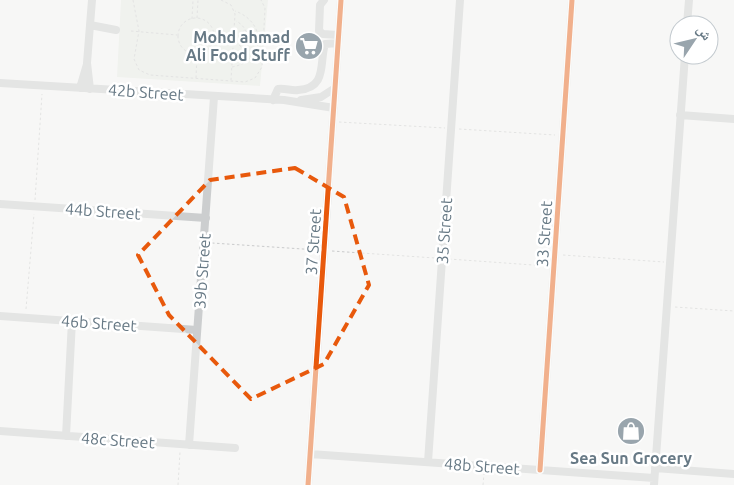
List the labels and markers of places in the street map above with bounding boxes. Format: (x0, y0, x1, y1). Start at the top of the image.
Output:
place label: Mohd ahmad Ali Food Stuff (186, 28, 291, 64)
supermarket icon: Mohd ahmad Ali Food Stuff (294, 31, 324, 61)
shop icon: Sea Sun Grocery (616, 416, 646, 446)
place label: Sea Sun Grocery (570, 449, 692, 467)

